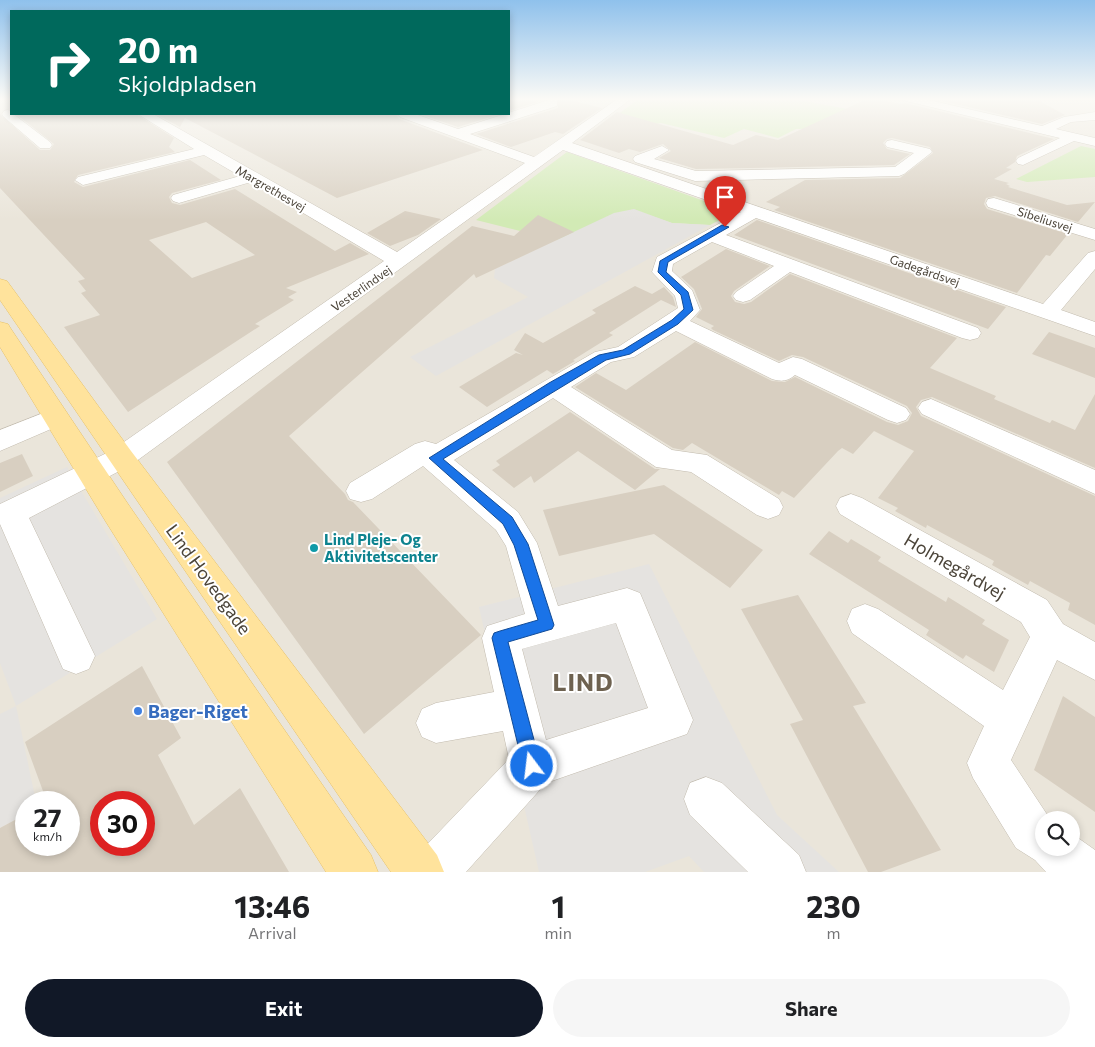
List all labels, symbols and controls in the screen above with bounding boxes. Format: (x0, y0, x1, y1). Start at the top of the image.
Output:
text: 20 m (118, 27, 198, 70)
icon: right (35, 30, 100, 95)
text: Skjoldpladsen (118, 70, 257, 97)
street label: Margrethesvej (233, 162, 309, 214)
pin (704, 176, 746, 227)
icon: arrive (711, 183, 739, 211)
street label: Sibeliusvej (1016, 204, 1074, 234)
street label: Gadegårdsvej (888, 251, 962, 289)
street label: Vesterlindvej (328, 262, 394, 314)
street label: Lind Hovedgade (162, 520, 256, 638)
street label: Holmegårdvej (900, 528, 1010, 604)
place label: Lind Pleje- Og Aktivitetscenter (324, 530, 438, 565)
marker: Lind Pleje- Og Aktivitetscenter (308, 542, 320, 554)
district label: LIND (552, 667, 614, 696)
place label: Bager-Riget (148, 700, 248, 722)
marker: Bager-Riget (132, 705, 144, 717)
position arrow (505, 739, 557, 791)
speed limit sign: 30 (90, 791, 155, 856)
text: 27 (34, 802, 61, 832)
map controls (1035, 811, 1080, 856)
button: search (1035, 811, 1080, 856)
text: km/h (33, 829, 62, 843)
text: 13:46 (234, 887, 310, 924)
text: 1 (551, 887, 565, 924)
text: 230 (806, 887, 861, 924)
text: Arrival (248, 923, 296, 942)
text: min (545, 923, 572, 942)
text: m (826, 923, 840, 942)
button: Exit (25, 979, 543, 1037)
button: Share (553, 979, 1070, 1037)

